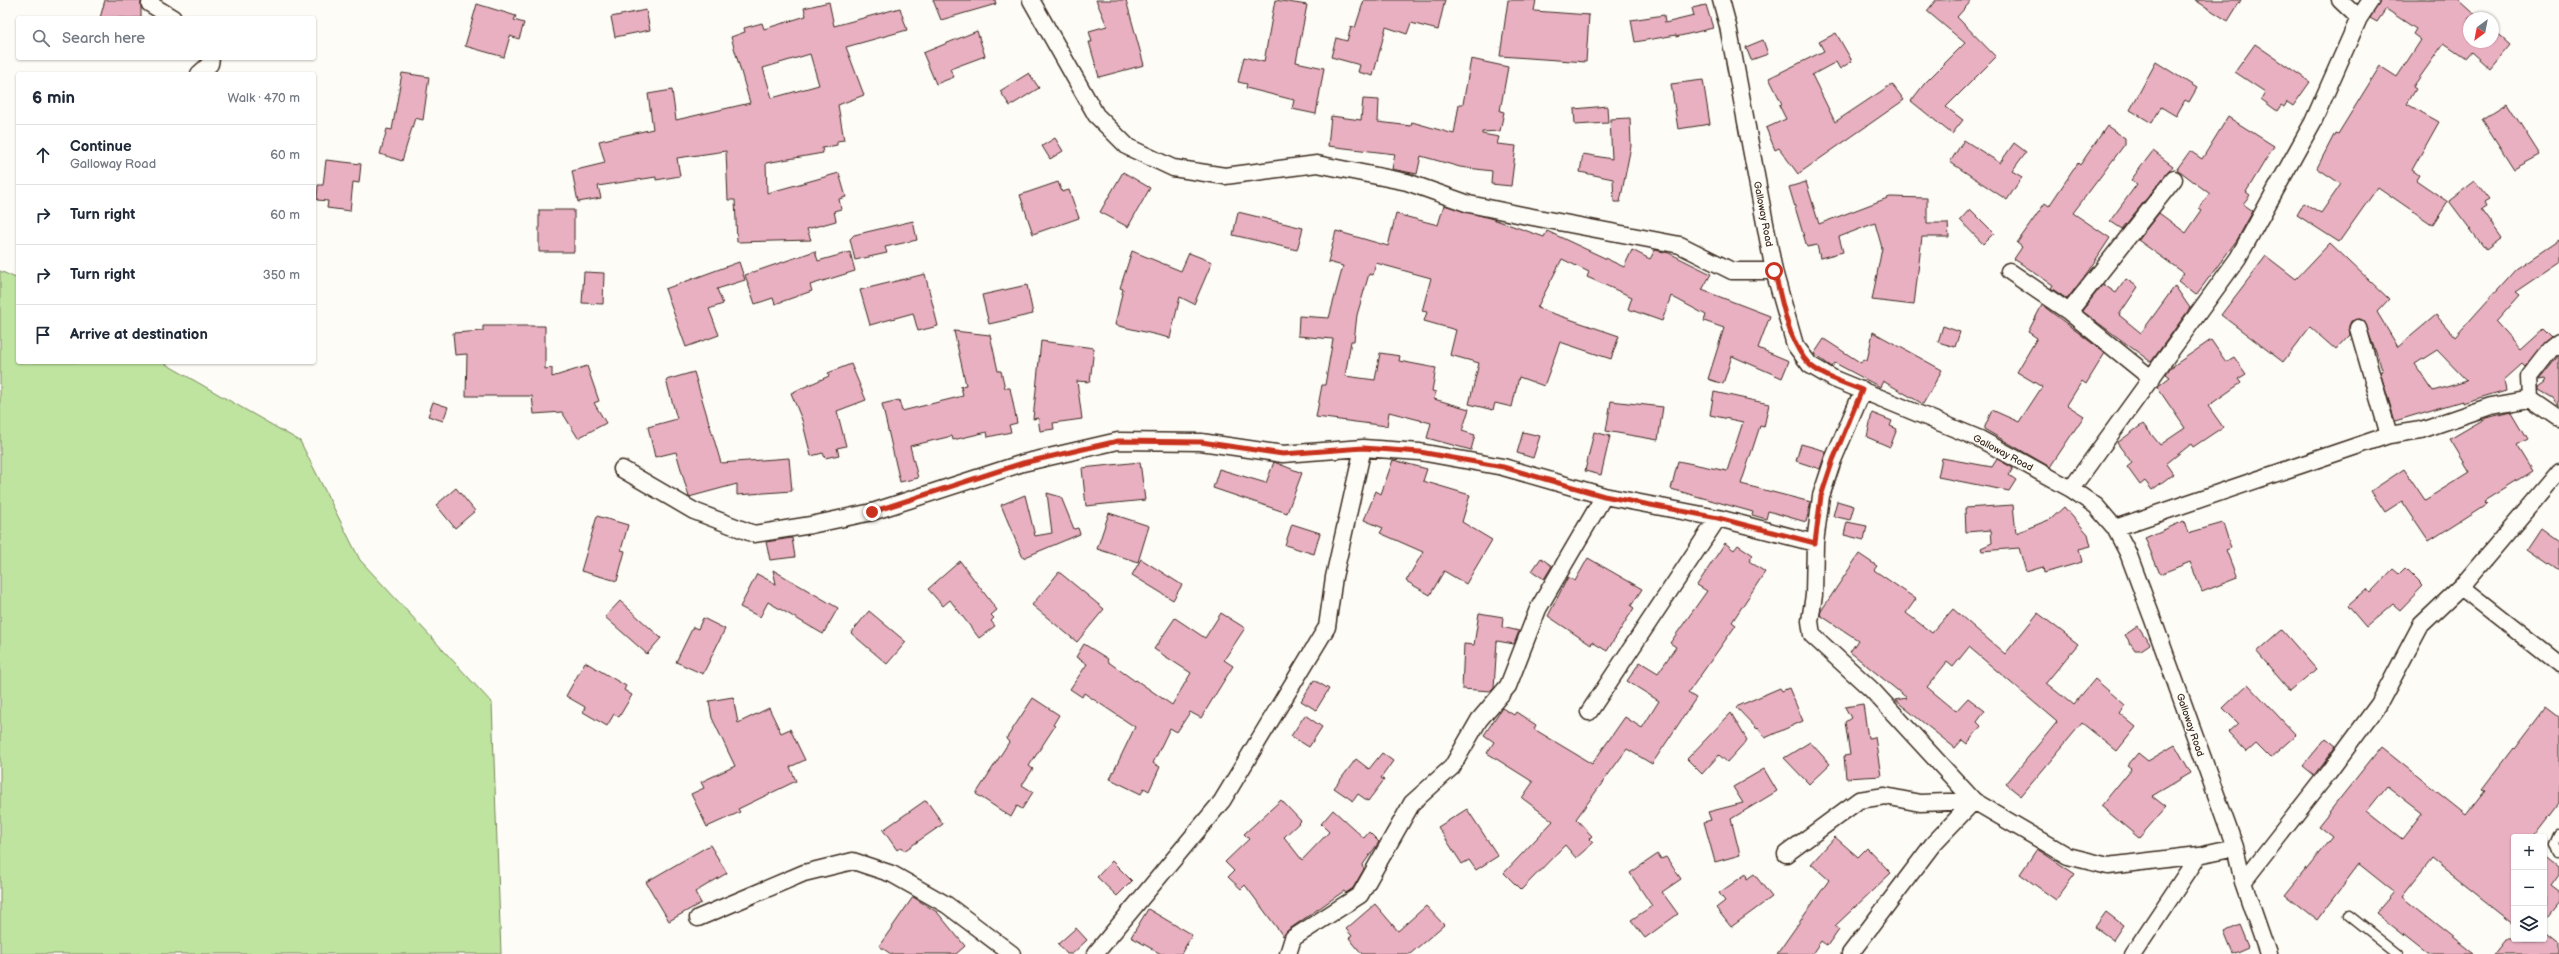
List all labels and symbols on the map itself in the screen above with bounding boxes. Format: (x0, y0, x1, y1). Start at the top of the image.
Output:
north arrow (2463, 12, 2499, 48)
street label: Galloway Road (1751, 180, 1775, 248)
route start (1765, 262, 1783, 280)
street label: Galloway Road (1971, 432, 2035, 474)
route end (863, 503, 881, 521)
street label: Galloway Road (2174, 692, 2207, 759)

